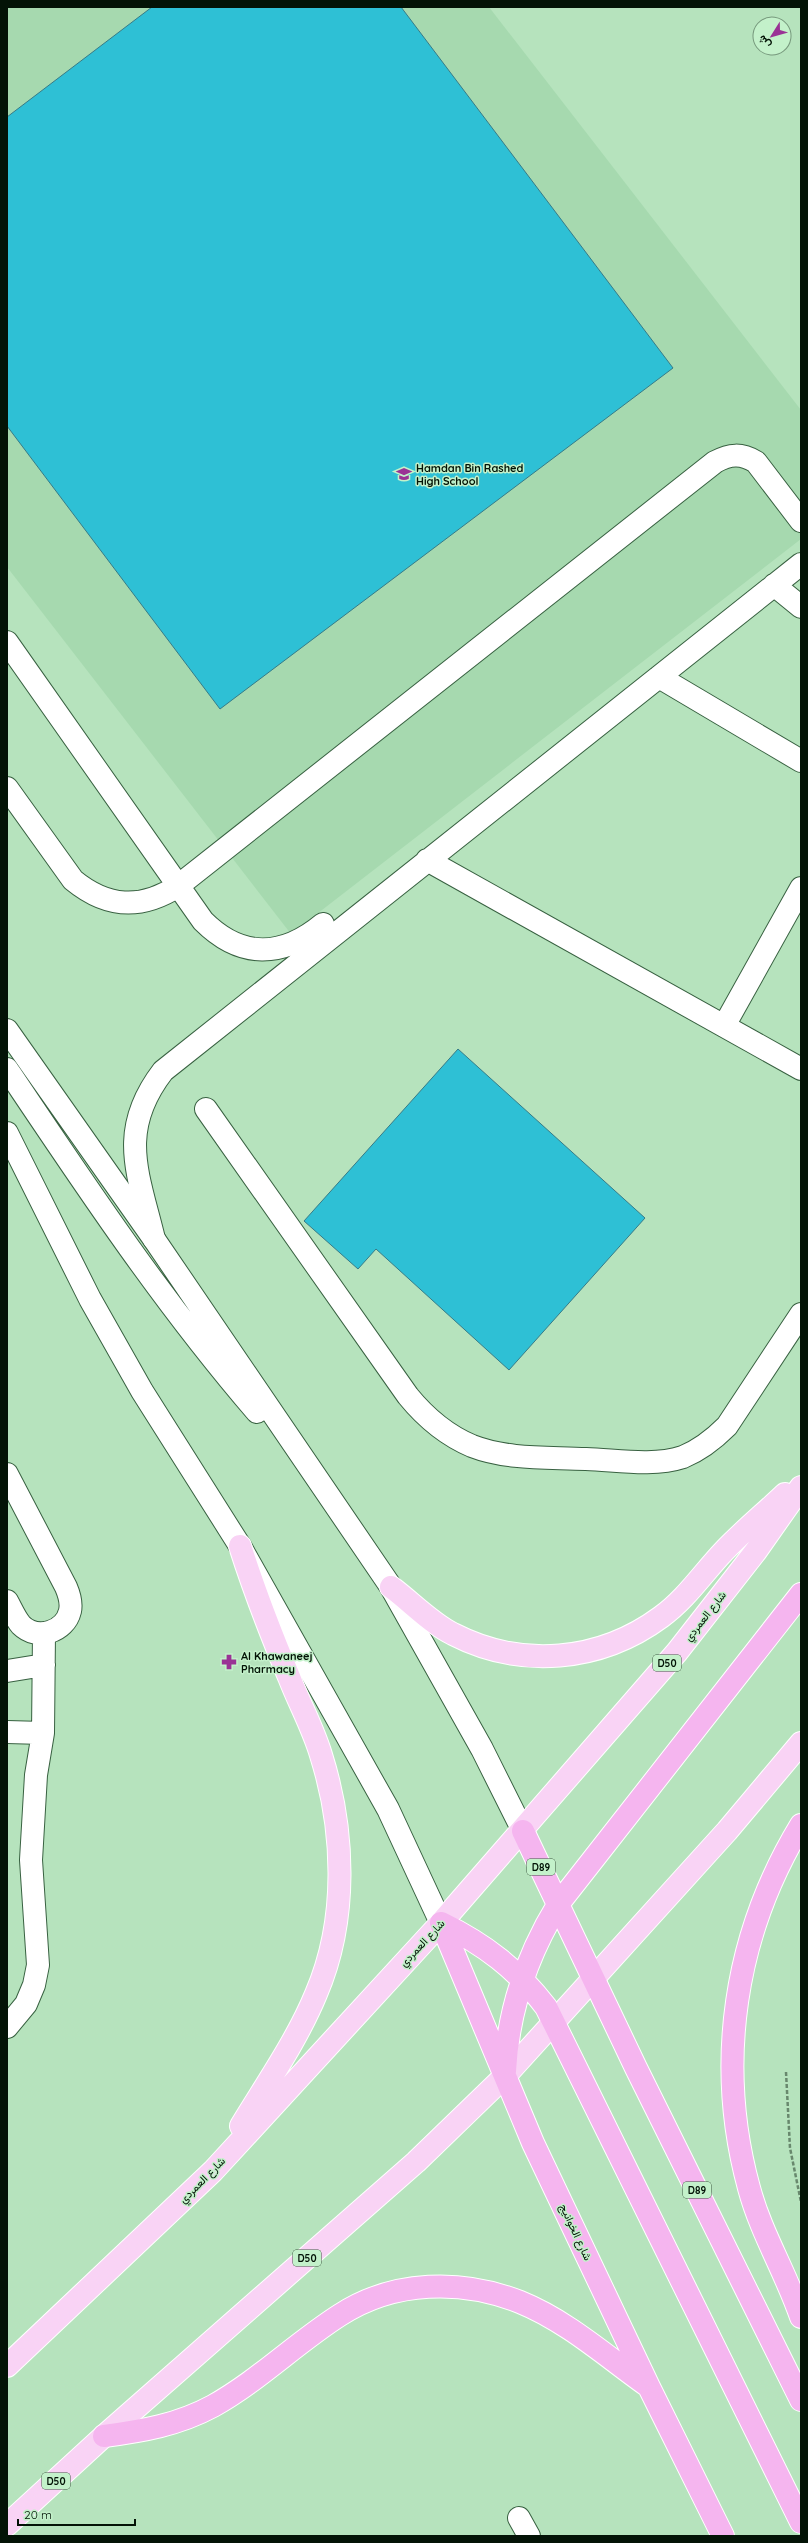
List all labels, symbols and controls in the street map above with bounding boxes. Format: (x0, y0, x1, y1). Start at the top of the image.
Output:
north arrow (752, 16, 792, 56)
text: ش (754, 33, 774, 52)
place label: Hamdan Bin Rashed High School (416, 461, 524, 488)
school or university icon: Hamdan Bin Rashed High School (395, 465, 413, 483)
street label: شارع العمردي (681, 1588, 732, 1646)
place label: Al Khawaneej Pharmacy (241, 1649, 313, 1676)
pharmacy icon: Al Khawaneej Pharmacy (220, 1653, 238, 1671)
road number: D50 (653, 1655, 681, 1671)
road number: D89 (527, 1859, 555, 1875)
street label: شارع العمردي (396, 1916, 450, 1972)
street label: شارع العمردي (176, 2154, 230, 2208)
road number: D89 (683, 2182, 711, 2198)
street label: شارع الخوانيج (556, 2201, 595, 2263)
road number: D50 (293, 2250, 321, 2266)
road number: D50 (42, 2473, 70, 2489)
scale bar (18, 2501, 135, 2527)
text: 20 m (24, 2507, 52, 2522)

